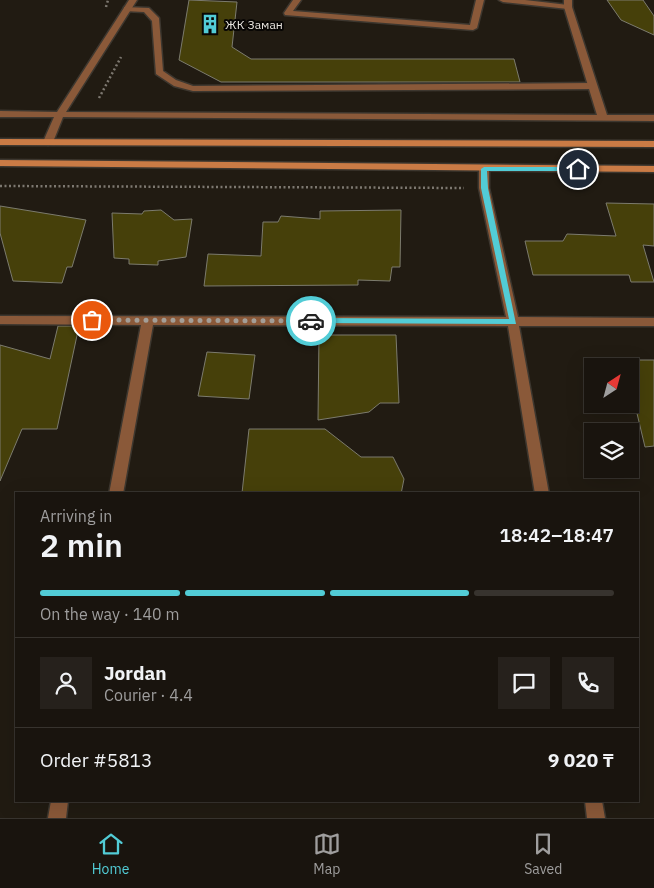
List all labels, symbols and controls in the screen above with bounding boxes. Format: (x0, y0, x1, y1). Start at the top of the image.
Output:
building icon: ЖК Заман (199, 13, 221, 35)
place label: ЖК Заман (225, 17, 283, 32)
pin (557, 148, 599, 190)
icon: home (564, 155, 592, 183)
courier (286, 296, 336, 346)
pin (71, 299, 113, 341)
icon: bag (78, 306, 106, 334)
icon: car (297, 307, 325, 335)
north arrow (584, 358, 639, 412)
map controls (584, 358, 639, 478)
button: layers (584, 423, 639, 478)
text: Arriving in (40, 506, 112, 526)
text: 18:42–18:47 (500, 523, 614, 547)
text: 2 min (40, 524, 123, 566)
text: On the way · 140 m (40, 604, 179, 624)
button: person (40, 657, 92, 709)
button: chat (498, 657, 550, 709)
button: phone (562, 657, 614, 709)
text: Jordan (104, 661, 167, 685)
text: Courier · 4.4 (104, 685, 193, 705)
text: Order #5813 (40, 748, 152, 772)
text: 9 020 ₸ (548, 748, 614, 772)
tab: Home (92, 830, 129, 878)
tab: Map (313, 830, 341, 878)
tab: Saved (524, 830, 562, 878)

